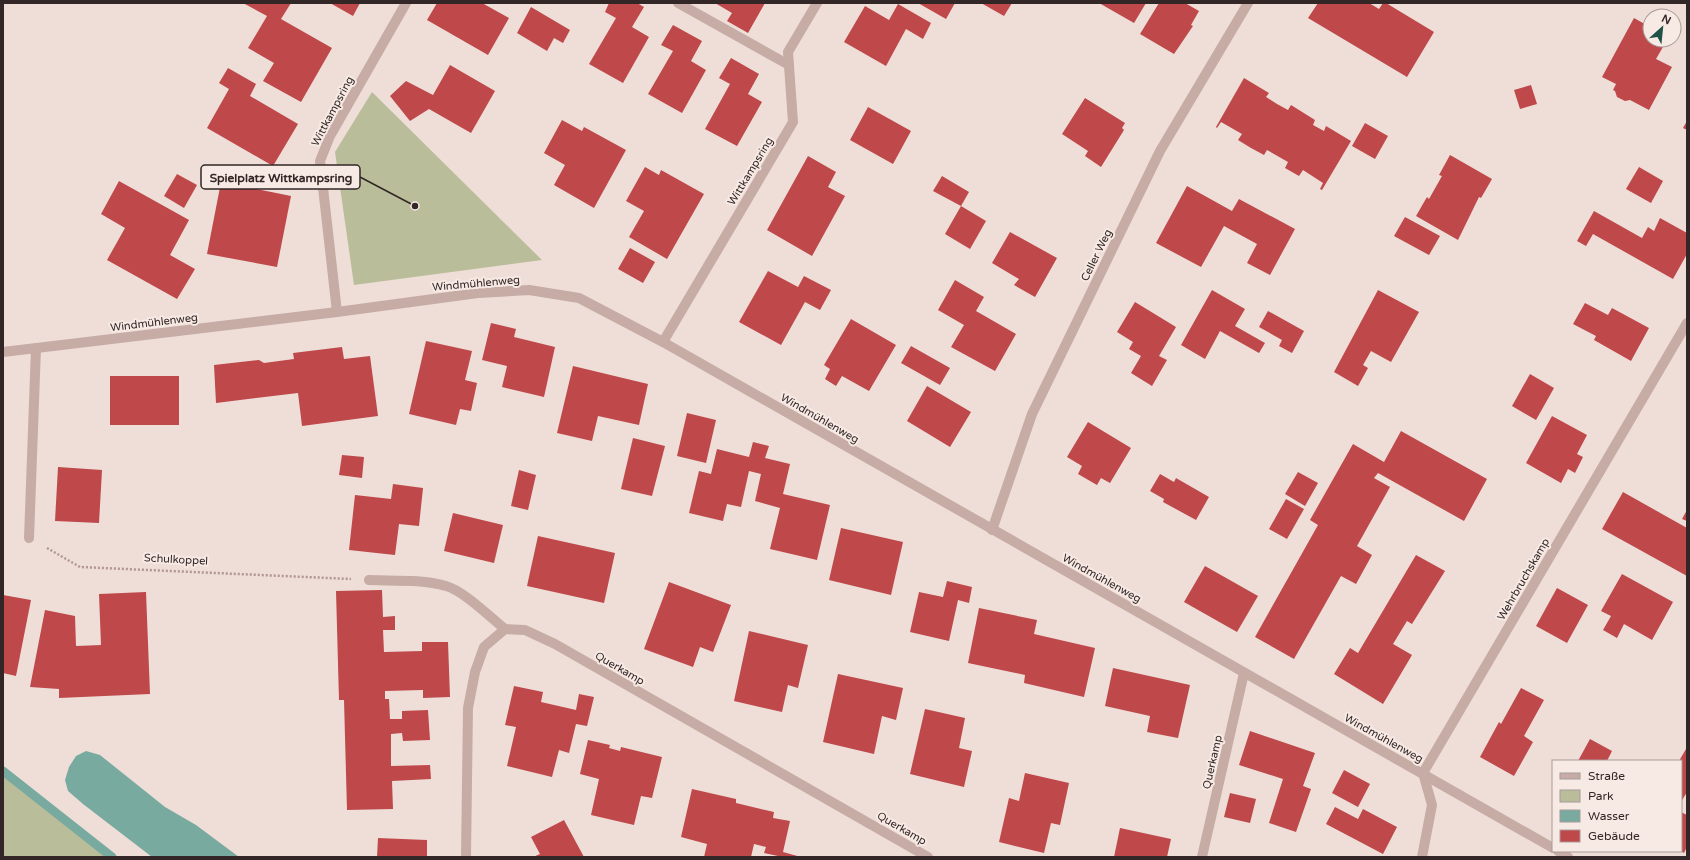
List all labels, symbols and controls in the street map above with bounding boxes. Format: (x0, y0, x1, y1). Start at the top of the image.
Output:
north arrow (1642, 8, 1682, 48)
text: N (1659, 12, 1673, 27)
street label: Wittkampsring (309, 74, 356, 148)
street label: Wittkampsring (725, 135, 776, 208)
callout: Spielplatz Wittkampsring (201, 165, 360, 189)
text: Spielplatz Wittkampsring (210, 171, 352, 186)
street label: Celler Weg (1078, 227, 1115, 283)
street label: Windmühlenweg (432, 273, 521, 294)
street label: Windmühlenweg (109, 311, 199, 334)
street label: Windmühlenweg (778, 391, 861, 446)
street label: Wehrbruchskamp (1495, 536, 1552, 623)
street label: Schulkoppel (144, 551, 208, 568)
street label: Windmühlenweg (1060, 551, 1144, 606)
street label: Querkamp (593, 649, 647, 688)
street label: Windmühlenweg (1342, 711, 1426, 766)
street label: Querkamp (1200, 734, 1225, 790)
legend (1552, 760, 1682, 852)
text: Straße (1588, 769, 1625, 783)
text: Park (1588, 789, 1614, 803)
street label: Querkamp (875, 809, 929, 848)
text: Wasser (1588, 809, 1630, 823)
text: Gebäude (1588, 829, 1640, 843)

